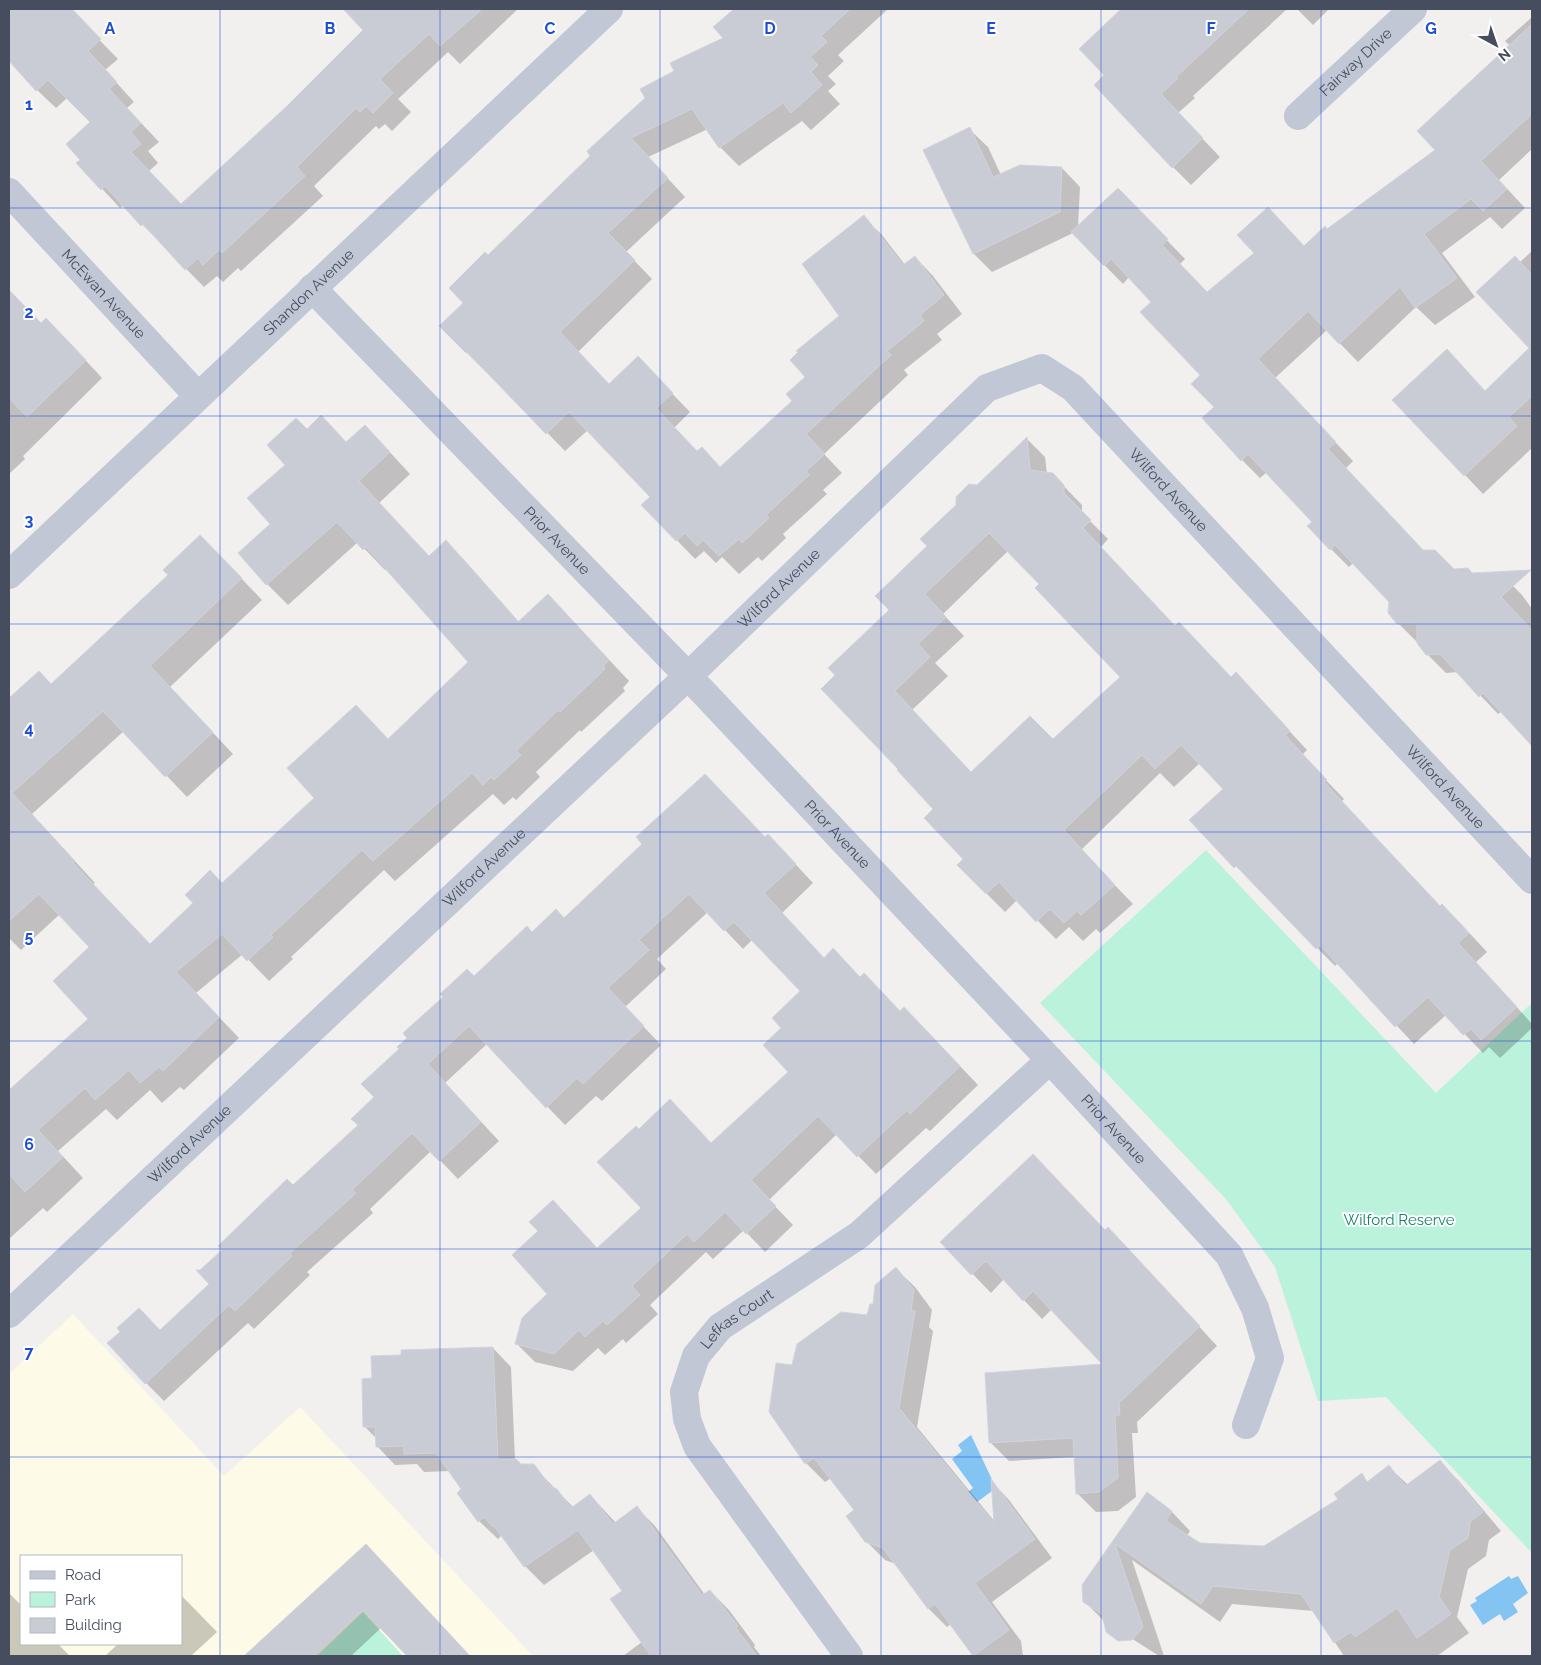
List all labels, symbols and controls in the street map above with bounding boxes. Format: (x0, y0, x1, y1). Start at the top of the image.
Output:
text: A (105, 19, 116, 38)
text: B (325, 19, 336, 38)
text: C (545, 19, 556, 38)
text: D (764, 19, 776, 38)
text: E (986, 19, 996, 38)
text: F (1206, 19, 1216, 38)
text: G (1425, 19, 1437, 38)
north arrow (1471, 20, 1521, 70)
street label: Fairway Drive (1316, 24, 1396, 100)
text: N (1495, 45, 1514, 65)
text: 1 (25, 95, 33, 114)
street label: Shandon Avenue (260, 245, 358, 339)
street label: McEwan Avenue (58, 246, 149, 342)
text: 2 (24, 303, 34, 322)
street label: Wilford Avenue (1125, 445, 1212, 536)
street label: Prior Avenue (520, 503, 594, 579)
text: 3 (25, 511, 34, 530)
street label: Wilford Avenue (734, 545, 824, 632)
text: 4 (24, 719, 34, 738)
street label: Wilford Avenue (1402, 742, 1489, 833)
street label: Prior Avenue (801, 796, 874, 873)
street label: Wilford Avenue (439, 824, 530, 911)
text: 5 (25, 927, 34, 946)
street label: Prior Avenue (1077, 1091, 1150, 1168)
street label: Wilford Avenue (145, 1101, 235, 1187)
text: 6 (24, 1135, 34, 1154)
park label: Wilford Reserve (1343, 1211, 1455, 1229)
street label: Lefkas Court (697, 1285, 777, 1353)
text: 7 (25, 1343, 34, 1362)
legend (20, 1555, 182, 1645)
text: Road (65, 1566, 101, 1584)
text: Park (65, 1591, 96, 1609)
text: Building (65, 1616, 122, 1634)

